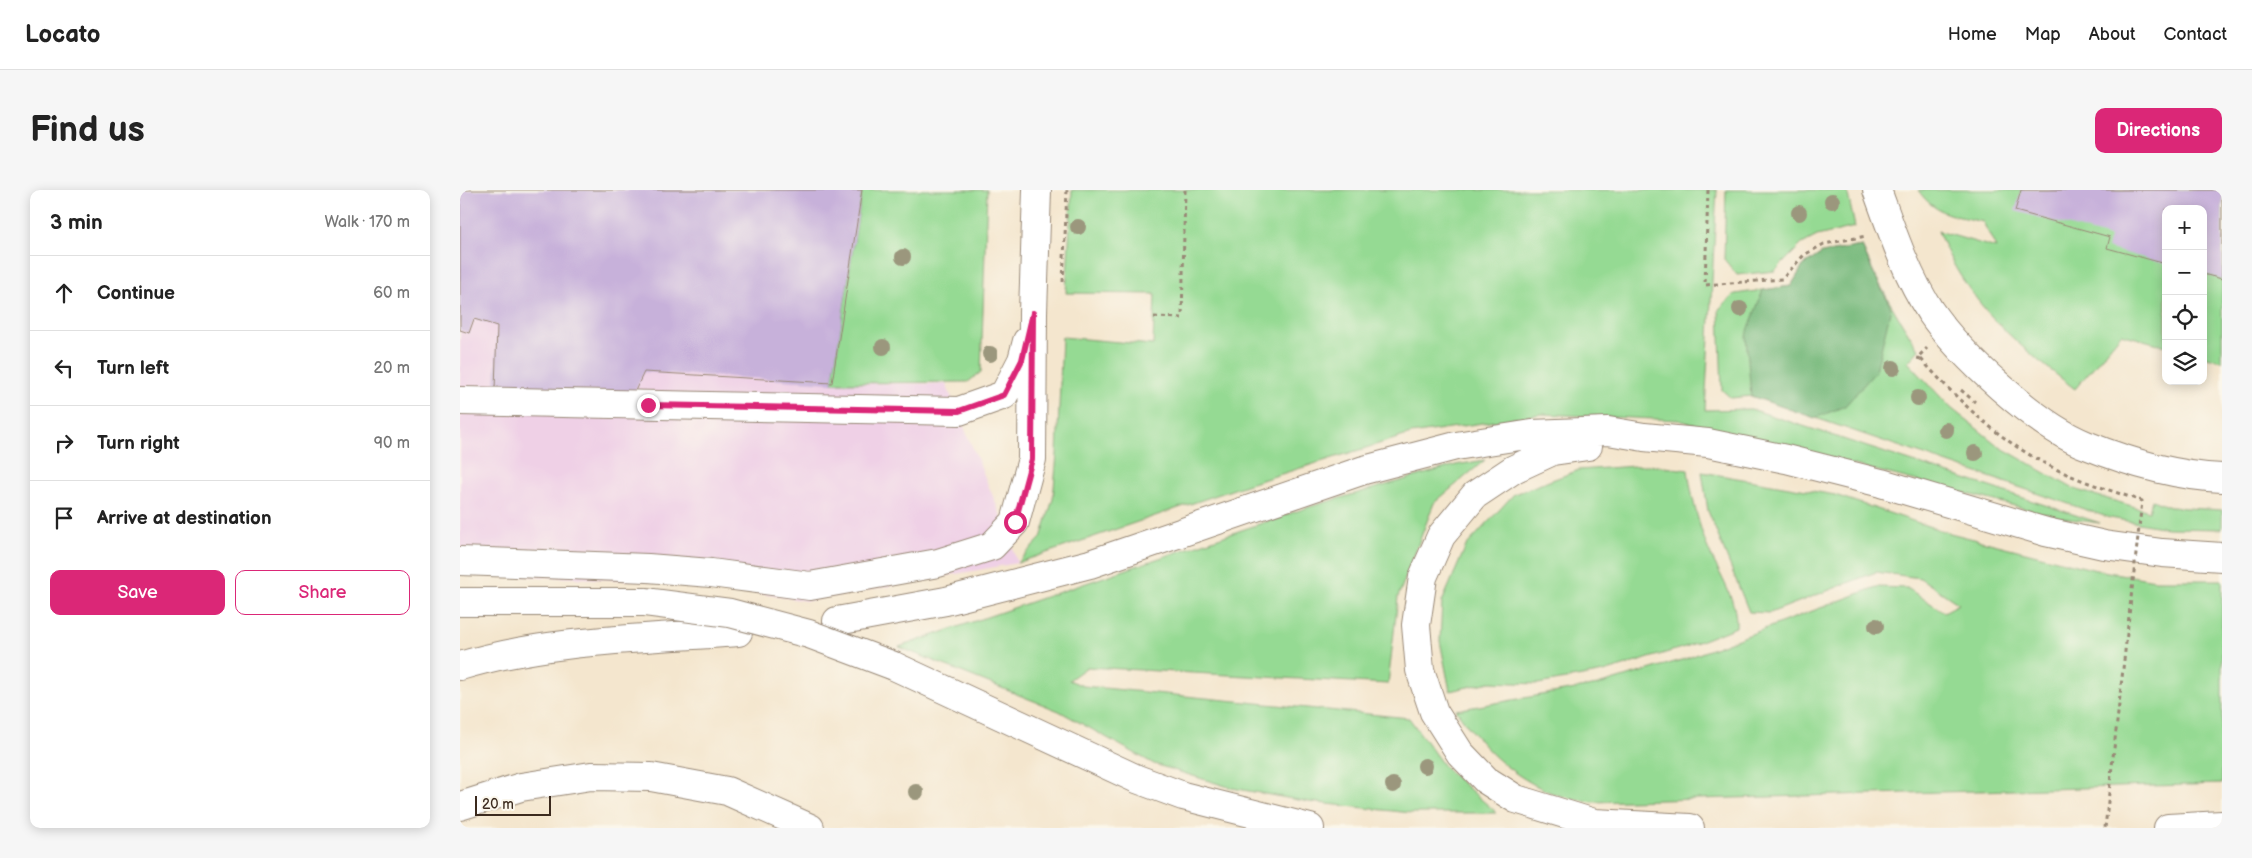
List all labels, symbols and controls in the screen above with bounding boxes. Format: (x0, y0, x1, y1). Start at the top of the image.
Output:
text: Locato (25, 20, 100, 49)
text: Home (1948, 24, 1997, 45)
text: Map (2025, 24, 2061, 45)
text: About (2089, 24, 2136, 45)
text: Contact (2164, 24, 2227, 45)
button: Directions (2095, 108, 2222, 153)
text: Find us (30, 109, 145, 152)
map controls (2162, 205, 2207, 385)
button: + (2162, 205, 2207, 250)
text: 3 min (50, 210, 103, 235)
text: Walk · 170 m (324, 213, 410, 232)
button: − (2162, 250, 2207, 295)
icon: ahead (50, 279, 78, 307)
text: Continue (97, 282, 175, 305)
text: 60 m (373, 284, 410, 303)
button: locate (2162, 295, 2207, 340)
button: layers (2162, 340, 2207, 385)
icon: left (50, 354, 78, 382)
text: Turn left (97, 357, 169, 380)
text: 20 m (374, 359, 410, 378)
route end (637, 394, 660, 417)
icon: right (50, 429, 78, 457)
text: Turn right (97, 432, 180, 455)
text: 90 m (374, 434, 410, 453)
icon: arrive (50, 504, 78, 532)
text: Arrive at destination (97, 507, 272, 530)
route start (1004, 511, 1027, 534)
button: Save (50, 570, 225, 615)
button: Share (235, 570, 410, 615)
scale bar (475, 793, 551, 816)
text: 20 m (482, 796, 514, 813)

